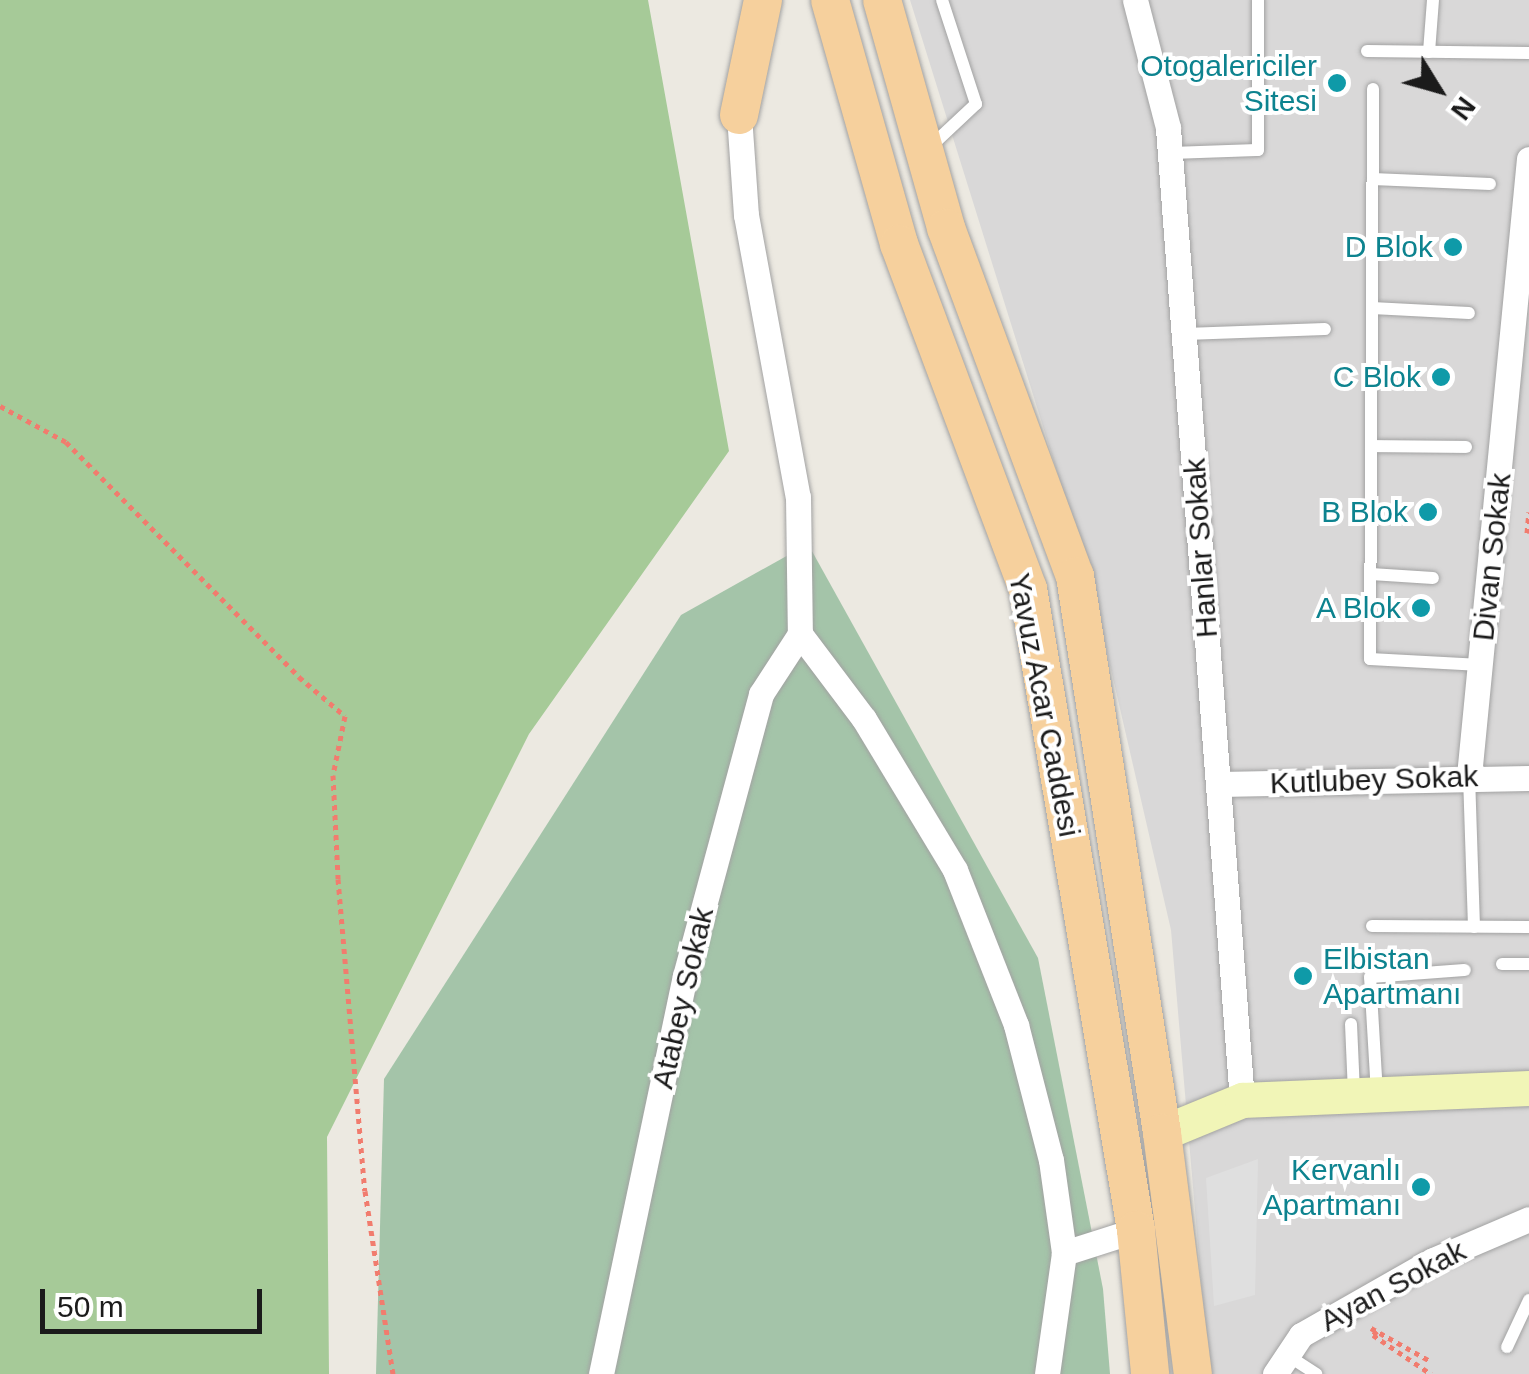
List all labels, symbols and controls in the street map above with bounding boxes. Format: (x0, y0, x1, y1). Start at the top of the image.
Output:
north arrow (1389, 40, 1489, 140)
place label: Otogalericiler Sitesi (1140, 48, 1317, 118)
marker: Otogalericiler Sitesi (1326, 72, 1348, 94)
text: N (1445, 91, 1482, 126)
place label: D Blok (1345, 229, 1433, 265)
marker: D Blok (1442, 236, 1464, 258)
place label: C Blok (1333, 359, 1421, 395)
marker: C Blok (1430, 366, 1452, 388)
street label: Hanlar Sokak (1177, 457, 1225, 639)
street label: Divan Sokak (1465, 471, 1519, 643)
place label: B Blok (1321, 494, 1408, 530)
marker: B Blok (1417, 501, 1439, 523)
street label: Yavuz Acar Caddesi (1001, 569, 1087, 841)
place label: A Blok (1314, 590, 1401, 626)
marker: A Blok (1410, 597, 1432, 619)
street label: Kutlubey Sokak (1269, 758, 1479, 802)
street label: Atabey Sokak (645, 904, 721, 1092)
place label: Elbistan Apartmanı (1323, 941, 1461, 1012)
marker: Elbistan Apartmanı (1292, 965, 1314, 987)
place label: Kervanlı Apartmanı (1263, 1152, 1401, 1222)
marker: Kervanlı Apartmanı (1410, 1176, 1432, 1198)
street label: Ayan Sokak (1314, 1233, 1472, 1339)
scale bar (45, 1269, 268, 1331)
text: 50 m (57, 1290, 124, 1323)

